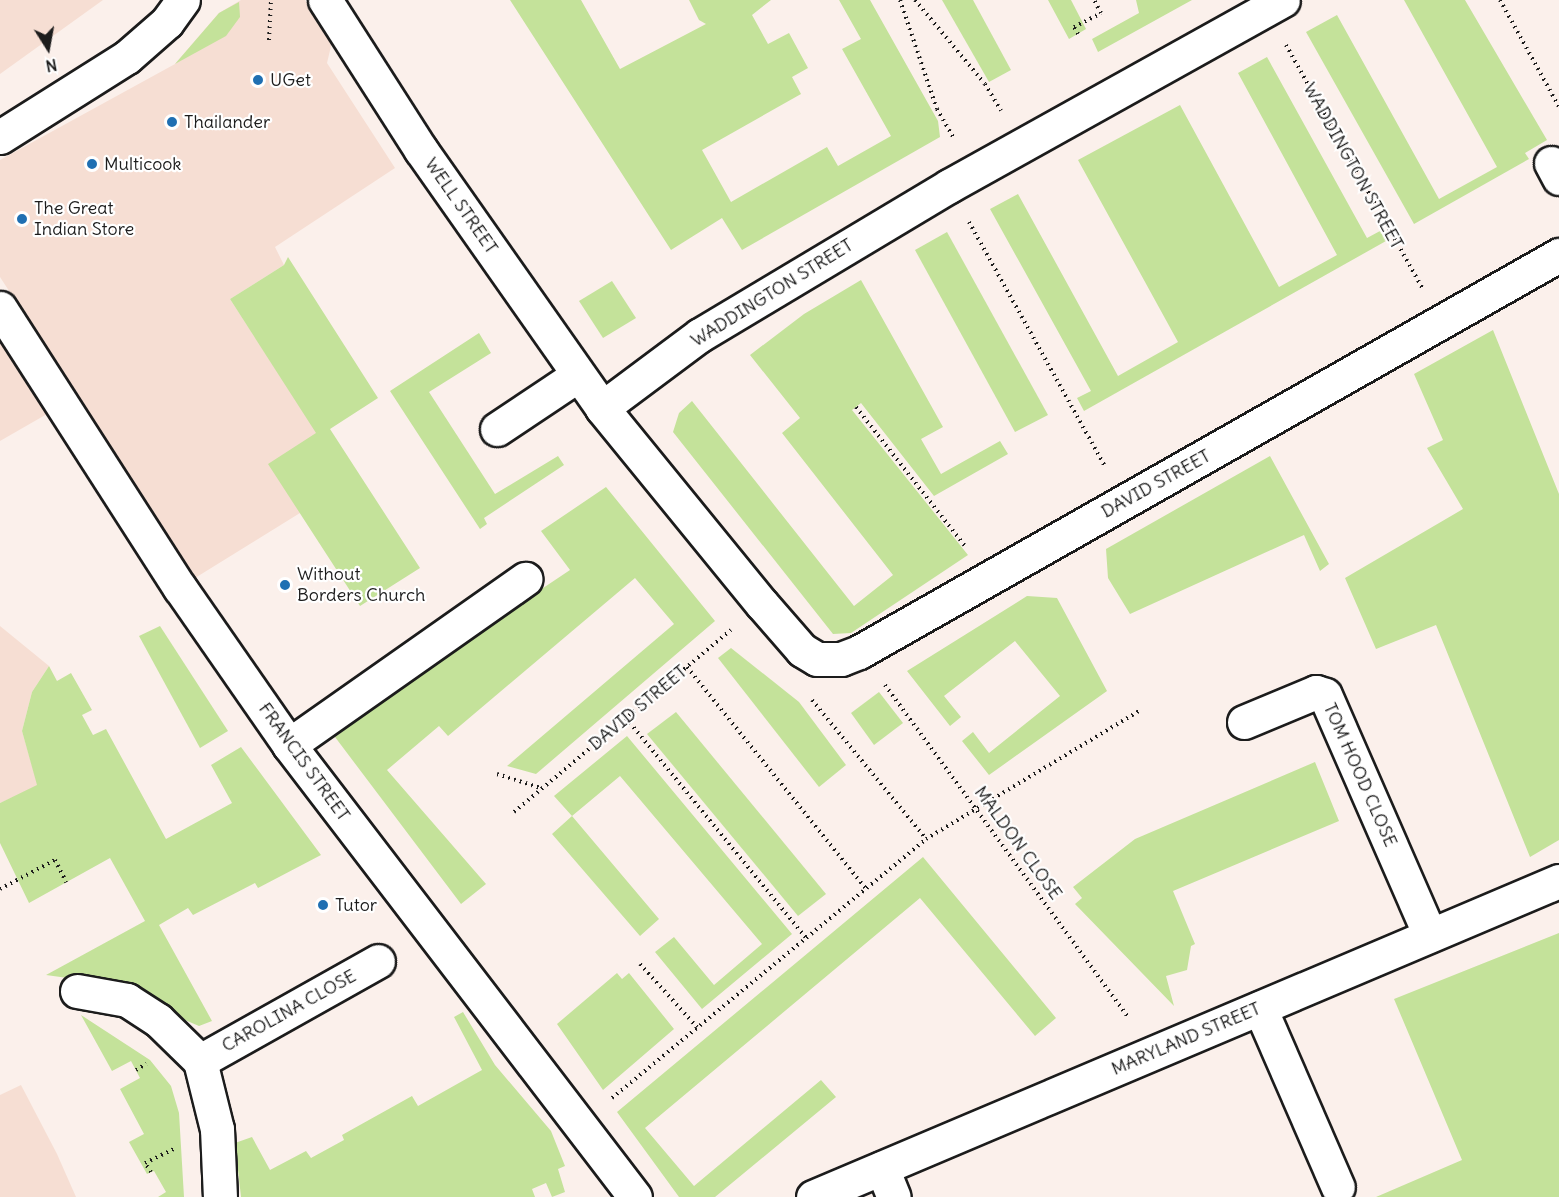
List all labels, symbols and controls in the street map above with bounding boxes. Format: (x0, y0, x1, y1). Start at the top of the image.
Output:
north arrow (18, 18, 78, 78)
text: N (44, 55, 59, 77)
place label: UGet (270, 69, 311, 91)
marker: UGet (251, 73, 265, 87)
street label: WADDINGTON STREET (1298, 79, 1408, 253)
place label: Thailander (184, 111, 270, 133)
marker: Thailander (165, 115, 179, 129)
place label: Multicook (104, 153, 182, 175)
street label: WELL STREET (420, 154, 502, 258)
marker: Multicook (85, 157, 99, 171)
place label: The Great Indian Store (34, 198, 134, 240)
marker: The Great Indian Store (15, 212, 29, 226)
street label: WADDINGTON STREET (687, 234, 857, 352)
street label: DAVID STREET (1098, 445, 1214, 523)
place label: Without Borders Church (297, 564, 425, 606)
marker: Without Borders Church (278, 578, 292, 592)
street label: DAVID STREET (585, 661, 691, 755)
street label: FRANCIS STREET (254, 699, 354, 825)
street label: TOM HOOD CLOSE (1319, 700, 1401, 850)
street label: MALDON CLOSE (970, 782, 1066, 904)
place label: Tutor (335, 894, 377, 916)
marker: Tutor (316, 898, 330, 912)
street label: CAROLINA CLOSE (218, 965, 360, 1057)
street label: MARYLAND STREET (1108, 998, 1264, 1080)

